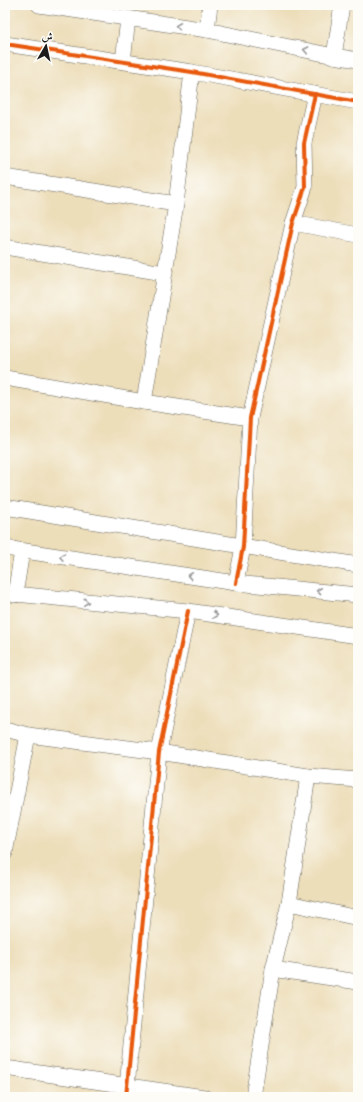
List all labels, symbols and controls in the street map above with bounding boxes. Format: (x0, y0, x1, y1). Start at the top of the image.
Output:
one-way arrow (175, 22, 181, 31)
north arrow (26, 26, 66, 66)
text: ش (41, 29, 54, 46)
one-way arrow (303, 47, 309, 55)
one-way arrow (58, 553, 65, 562)
one-way arrow (187, 572, 193, 581)
one-way arrow (316, 587, 322, 596)
one-way arrow (83, 597, 89, 606)
one-way arrow (212, 610, 218, 619)

